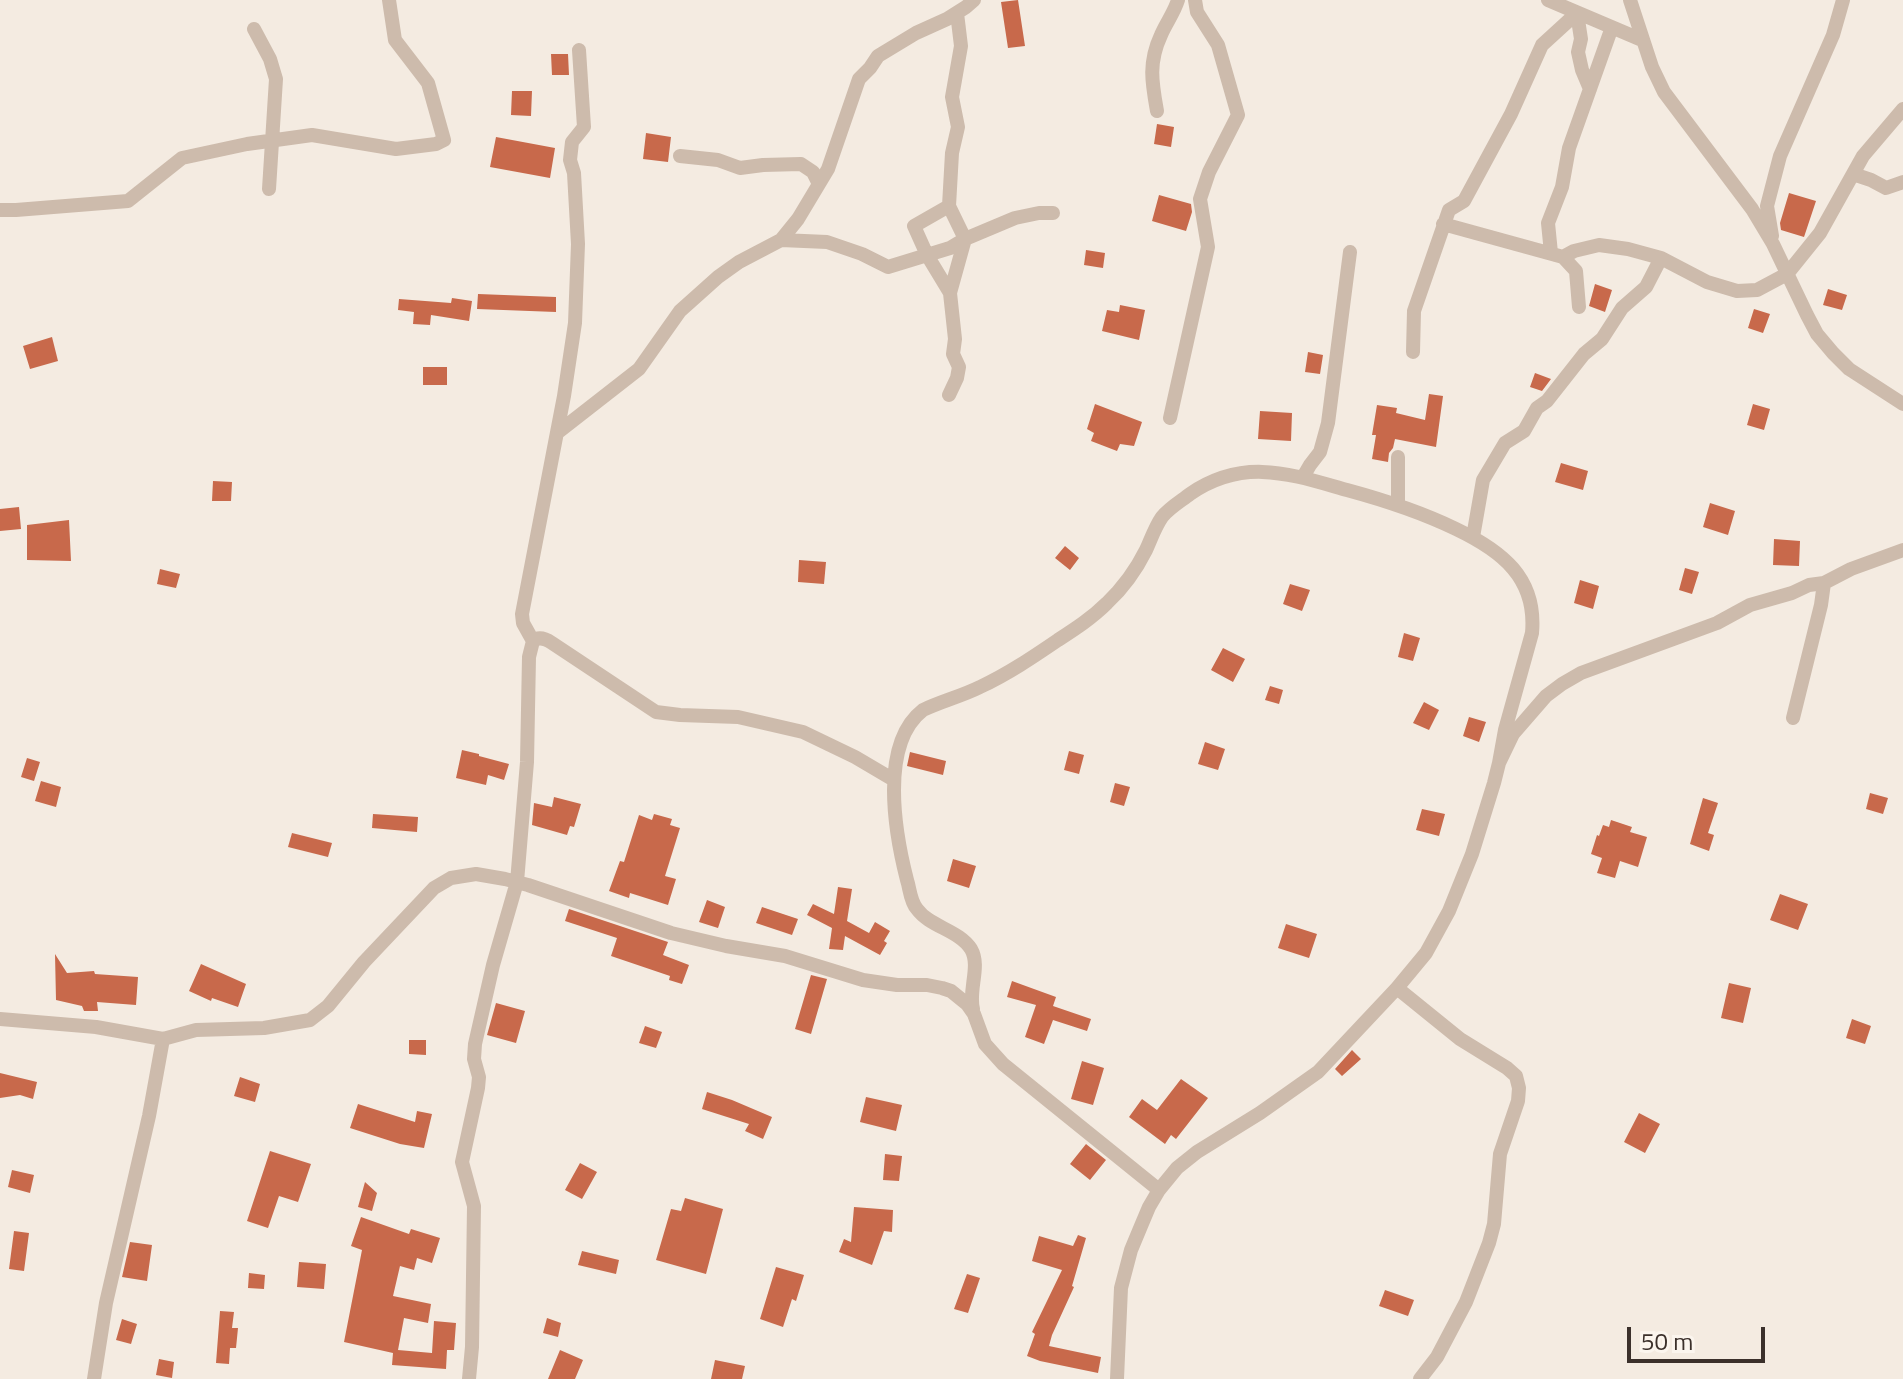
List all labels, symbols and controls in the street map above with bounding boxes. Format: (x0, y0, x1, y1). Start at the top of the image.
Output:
scale bar (1631, 1311, 1769, 1361)
text: 50 m (1641, 1323, 1693, 1359)

